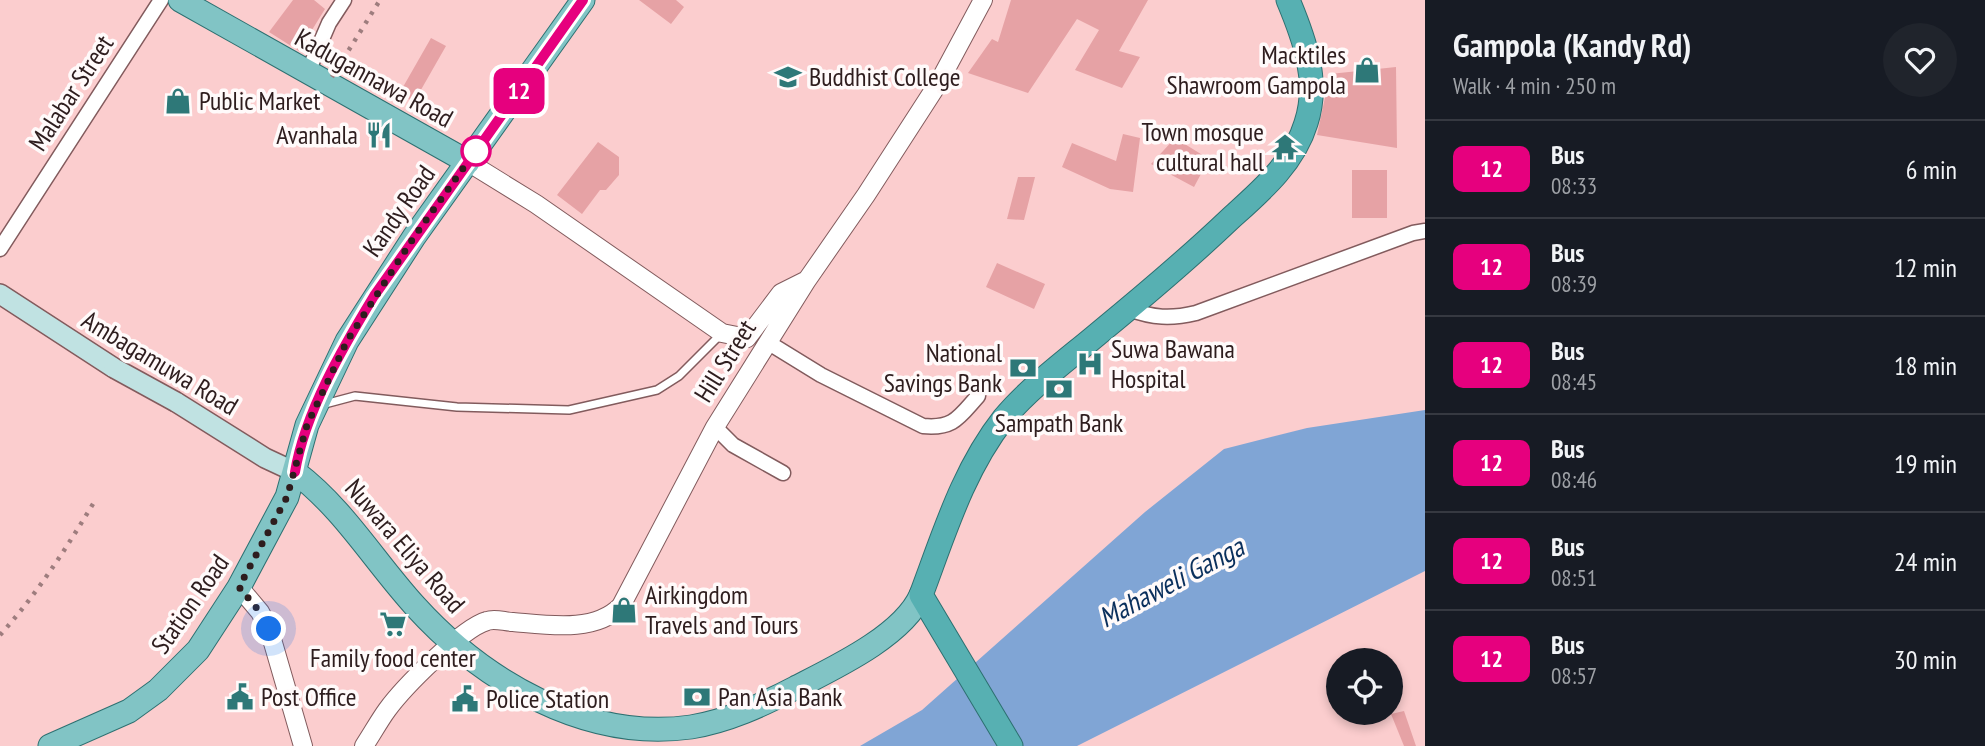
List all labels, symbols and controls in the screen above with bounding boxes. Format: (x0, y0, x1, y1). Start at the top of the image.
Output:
street label: Kadugannawa Road (289, 21, 459, 135)
text: Gampola (Kandy Rd) (1453, 23, 1691, 66)
button: heart (1883, 23, 1957, 97)
street label: Malabar Street (21, 29, 120, 157)
place label: Macktiles Shawroom Gampola (1167, 38, 1346, 101)
shop icon: Macktiles Shawroom Gampola (1352, 55, 1382, 85)
place label: Buddhist College (809, 60, 961, 93)
school or university icon: Buddhist College (773, 62, 803, 92)
line badge: 12 (488, 68, 550, 114)
text: Walk · 4 min · 250 m (1453, 71, 1616, 100)
text: 12 (508, 75, 530, 106)
place label: Public Market (199, 84, 320, 117)
shop icon: Public Market (163, 86, 193, 116)
place label: Town mosque cultural hall (1142, 115, 1264, 178)
place label: Avanhala (276, 118, 358, 151)
restaurant icon: Avanhala (364, 120, 394, 150)
temple icon: Town mosque cultural hall (1270, 132, 1300, 162)
unlabelled marker (461, 136, 491, 166)
text: Bus (1551, 138, 1584, 171)
text: 12 (1480, 153, 1503, 184)
text: 6 min (1906, 153, 1957, 186)
street label: Kandy Road (355, 159, 442, 263)
text: 08:33 (1551, 171, 1597, 200)
text: Bus (1551, 236, 1584, 269)
text: 12 (1480, 251, 1503, 282)
text: 12 min (1894, 251, 1957, 284)
text: 08:39 (1551, 269, 1597, 298)
street label: Ambagamuwa Road (76, 303, 244, 422)
street label: Hill Street (686, 313, 763, 408)
place label: Suwa Bawana Hospital (1111, 332, 1235, 395)
text: Bus (1551, 334, 1584, 367)
place label: National Savings Bank (884, 336, 1002, 399)
hospital icon: Suwa Bawana Hospital (1075, 349, 1105, 379)
text: 12 (1480, 349, 1503, 380)
text: 18 min (1894, 349, 1957, 382)
bank icon: National Savings Bank (1008, 353, 1038, 383)
text: 08:45 (1551, 367, 1597, 396)
bank icon: Sampath Bank (1044, 374, 1074, 404)
place label: Sampath Bank (995, 406, 1123, 439)
text: Bus (1551, 432, 1584, 465)
text: 12 (1480, 447, 1503, 478)
text: 19 min (1894, 447, 1957, 480)
text: 08:46 (1551, 465, 1597, 494)
street label: Nuwara Eliya Road (338, 472, 473, 619)
water label: Mahaweli Ganga (1092, 527, 1251, 635)
text: Bus (1551, 530, 1584, 563)
text: 12 (1480, 545, 1503, 576)
text: 24 min (1894, 545, 1957, 578)
street label: Station Road (143, 548, 236, 660)
text: 08:51 (1551, 563, 1597, 592)
place label: Airkingdom Travels and Tours (645, 578, 798, 641)
shop icon: Airkingdom Travels and Tours (609, 595, 639, 625)
supermarket icon: Family food center (378, 609, 408, 639)
your location (251, 611, 286, 646)
text: Bus (1551, 628, 1584, 661)
place label: Family food center (310, 641, 476, 674)
text: 12 (1480, 643, 1503, 674)
text: 30 min (1894, 643, 1957, 676)
map controls (1326, 648, 1403, 725)
button: locate (1326, 648, 1403, 725)
text: 08:57 (1551, 661, 1597, 690)
place label: Post Office (261, 680, 357, 713)
place label: Pan Asia Bank (718, 680, 842, 713)
public building icon: Post Office (225, 682, 255, 712)
place label: Police Station (486, 682, 609, 715)
bank icon: Pan Asia Bank (682, 682, 712, 712)
public building icon: Police Station (450, 684, 480, 714)

